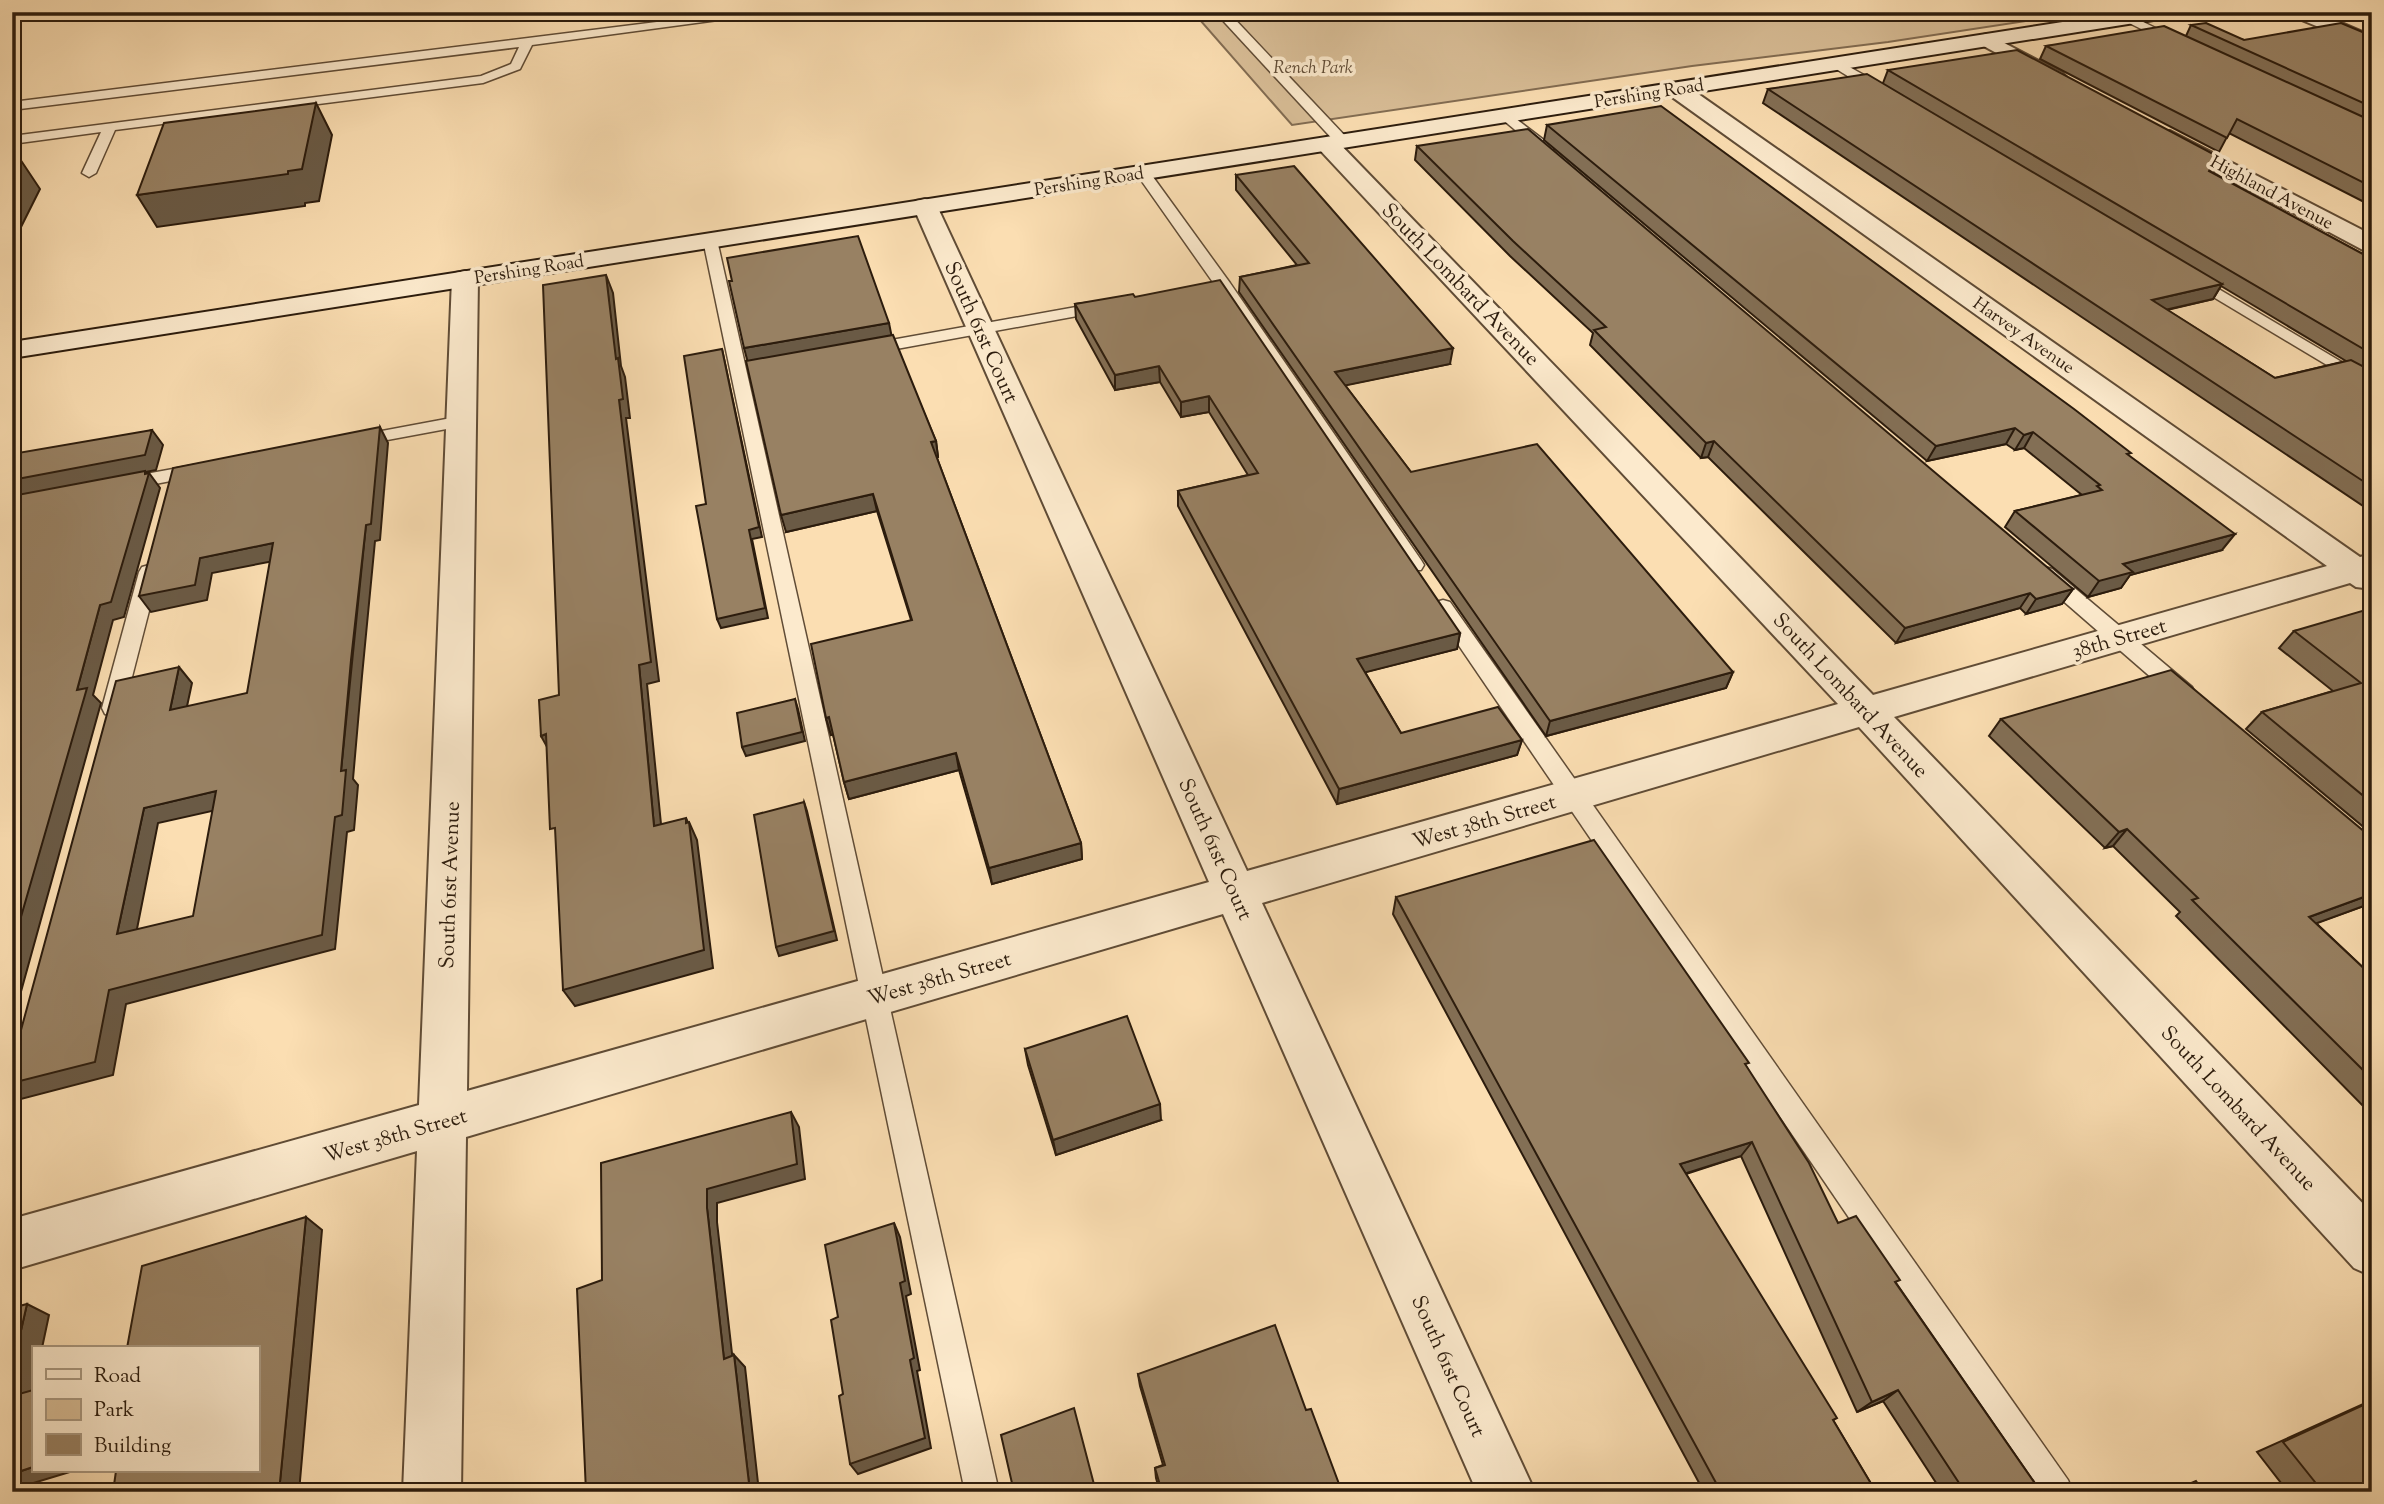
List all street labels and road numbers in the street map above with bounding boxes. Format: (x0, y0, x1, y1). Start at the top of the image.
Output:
street label: Pershing Road (1593, 73, 1706, 116)
street label: Highland Avenue (2205, 150, 2337, 237)
street label: Pershing Road (1033, 161, 1146, 204)
street label: South Lombard Avenue (1374, 197, 1546, 374)
street label: Pershing Road (473, 249, 586, 292)
street label: South 61st Court (935, 257, 1025, 409)
street label: Harvey Avenue (1967, 292, 2079, 381)
street label: South Lombard Avenue (1765, 607, 1934, 786)
street label: 38th Street (2069, 612, 2170, 668)
street label: South 61st Court (1169, 774, 1259, 926)
street label: West 38th Street (1409, 788, 1560, 858)
street label: South 61st Avenue (433, 801, 469, 969)
street label: West 38th Street (864, 945, 1015, 1015)
street label: South Lombard Avenue (2153, 1020, 2322, 1199)
street label: West 38th Street (320, 1102, 471, 1172)
street label: South 61st Court (1402, 1291, 1492, 1443)

